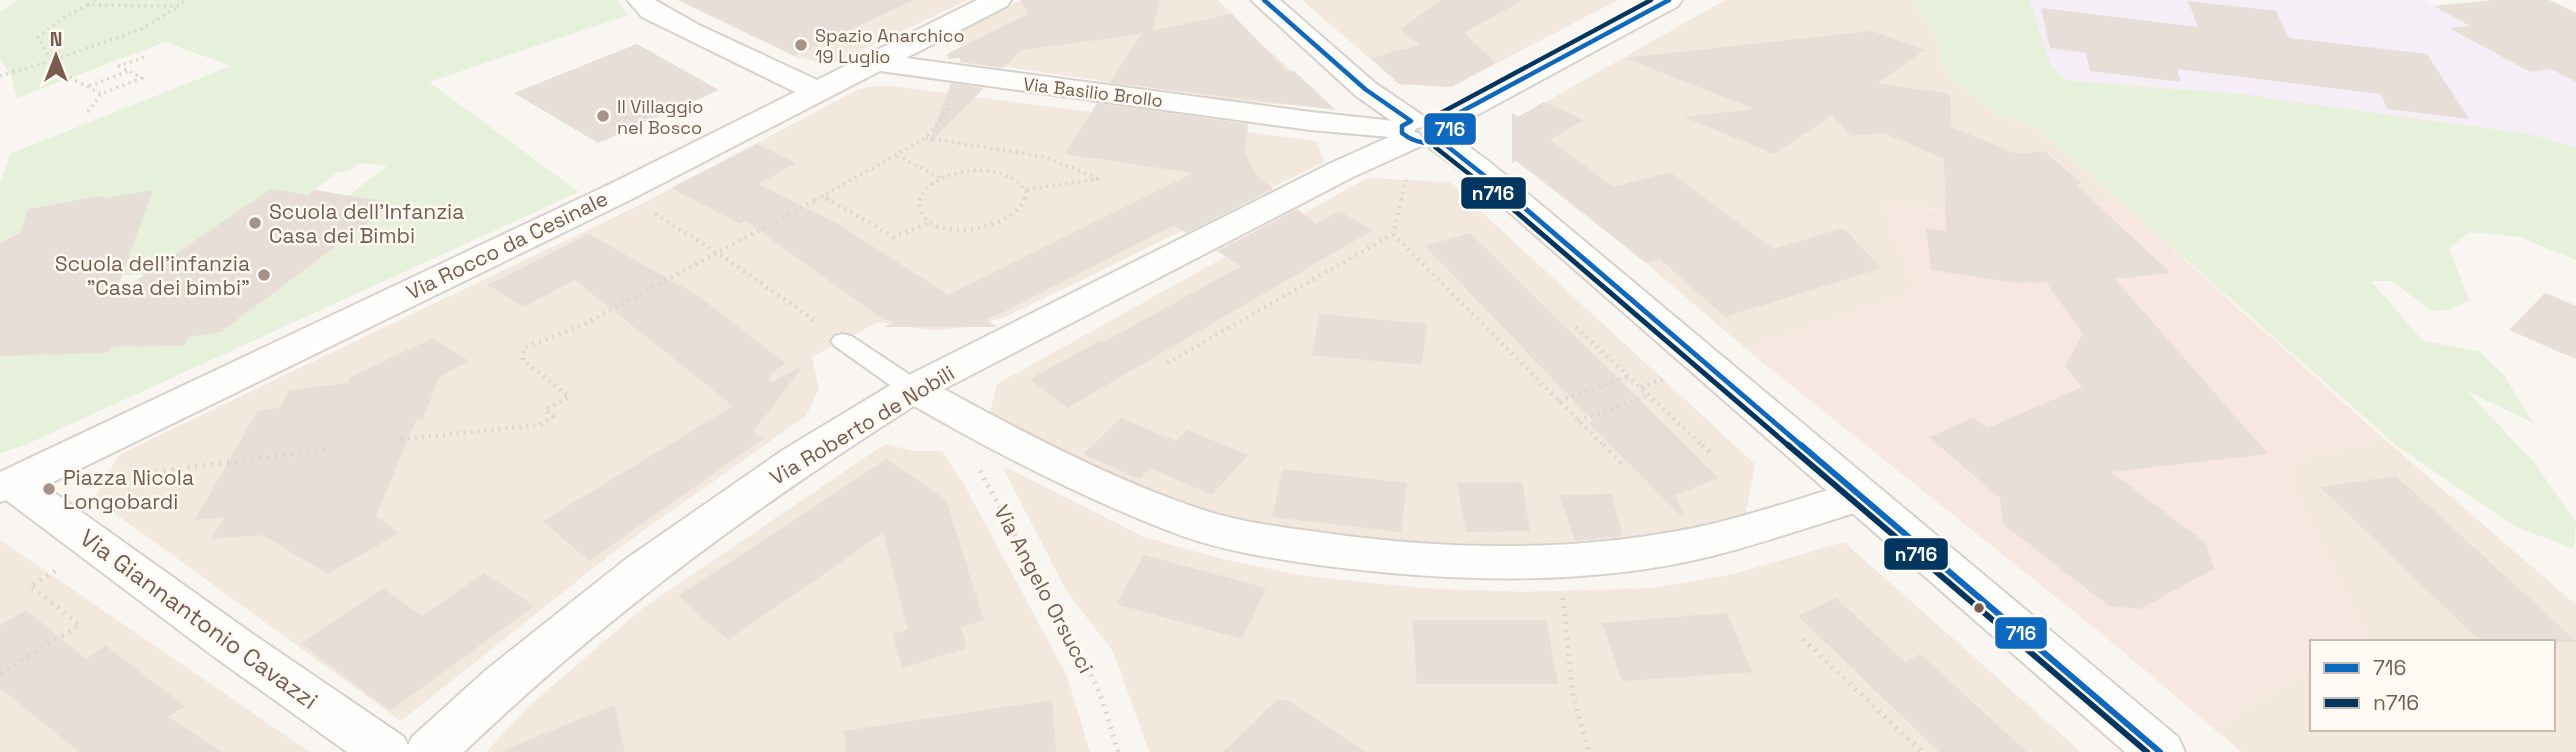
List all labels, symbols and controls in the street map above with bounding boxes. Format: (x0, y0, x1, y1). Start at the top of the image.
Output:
north arrow (21, 21, 91, 91)
place label: Spazio Anarchico 19 Luglio (815, 24, 965, 68)
text: N (50, 27, 62, 52)
marker: Spazio Anarchico 19 Luglio (793, 37, 809, 53)
street label: Via Basilio Brollo (1022, 72, 1164, 112)
place label: Il Villaggio nel Bosco (617, 95, 703, 139)
marker: Il Villaggio nel Bosco (595, 108, 611, 124)
line badge: 716 (1423, 112, 1477, 146)
text: 716 (1435, 117, 1465, 142)
line badge: n716 (1460, 176, 1527, 210)
text: n716 (1472, 181, 1514, 206)
street label: Via Rocco da Cesinale (402, 184, 612, 306)
place label: Scuola dell'Infanzia Casa dei Bimbi (269, 198, 464, 249)
marker: Scuola dell'Infanzia Casa dei Bimbi (247, 215, 263, 231)
place label: Scuola dell'infanzia "Casa dei bimbi" (55, 250, 250, 301)
marker: Scuola dell'infanzia "Casa dei bimbi" (256, 267, 272, 283)
street label: Via Roberto de Nobili (765, 359, 959, 491)
place label: Piazza Nicola Longobardi (63, 464, 194, 515)
marker: Piazza Nicola Longobardi (41, 481, 57, 497)
street label: Via Angelo Orsucci (988, 500, 1100, 678)
street label: Via Giannantonio Cavazzi (74, 522, 324, 716)
line badge: n716 (1883, 537, 1949, 571)
text: n716 (1895, 542, 1937, 567)
unlabelled marker (1972, 601, 1986, 615)
line badge: 716 (1994, 616, 2048, 650)
text: 716 (2006, 621, 2036, 646)
legend (2310, 640, 2555, 731)
text: 716 (2373, 654, 2406, 681)
text: n716 (2373, 689, 2419, 716)

